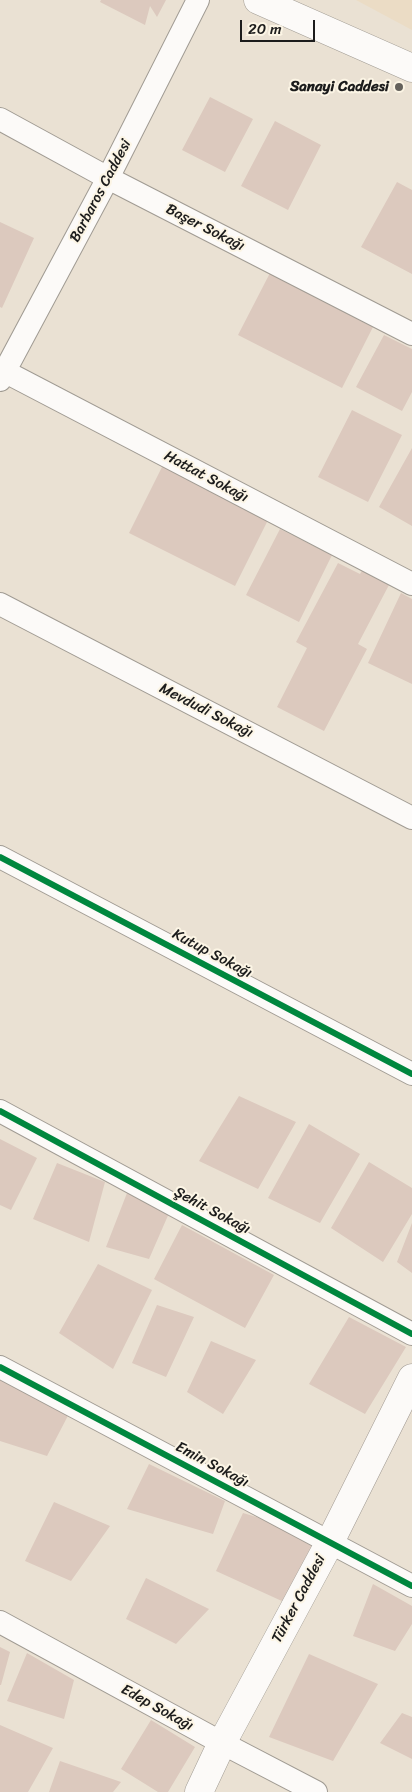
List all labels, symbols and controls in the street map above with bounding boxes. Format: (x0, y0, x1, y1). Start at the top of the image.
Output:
scale bar (242, 10, 317, 42)
text: 20 m (248, 16, 282, 42)
place label: Sanayi Caddesi (290, 78, 389, 96)
marker: Sanayi Caddesi (393, 81, 405, 93)
street label: Barbaros Caddesi (66, 137, 136, 245)
street label: Başer Sokağı (163, 200, 247, 256)
street label: Hattat Sokağı (161, 447, 251, 507)
street label: Mevdudi Sokağı (156, 680, 256, 742)
street label: Kutup Sokağı (169, 925, 255, 983)
street label: Şehit Sokağı (171, 1183, 253, 1239)
street label: Emin Sokağı (172, 1438, 252, 1492)
street label: Türker Caddesi (268, 1552, 330, 1646)
street label: Edep Sokağı (118, 1681, 196, 1735)

